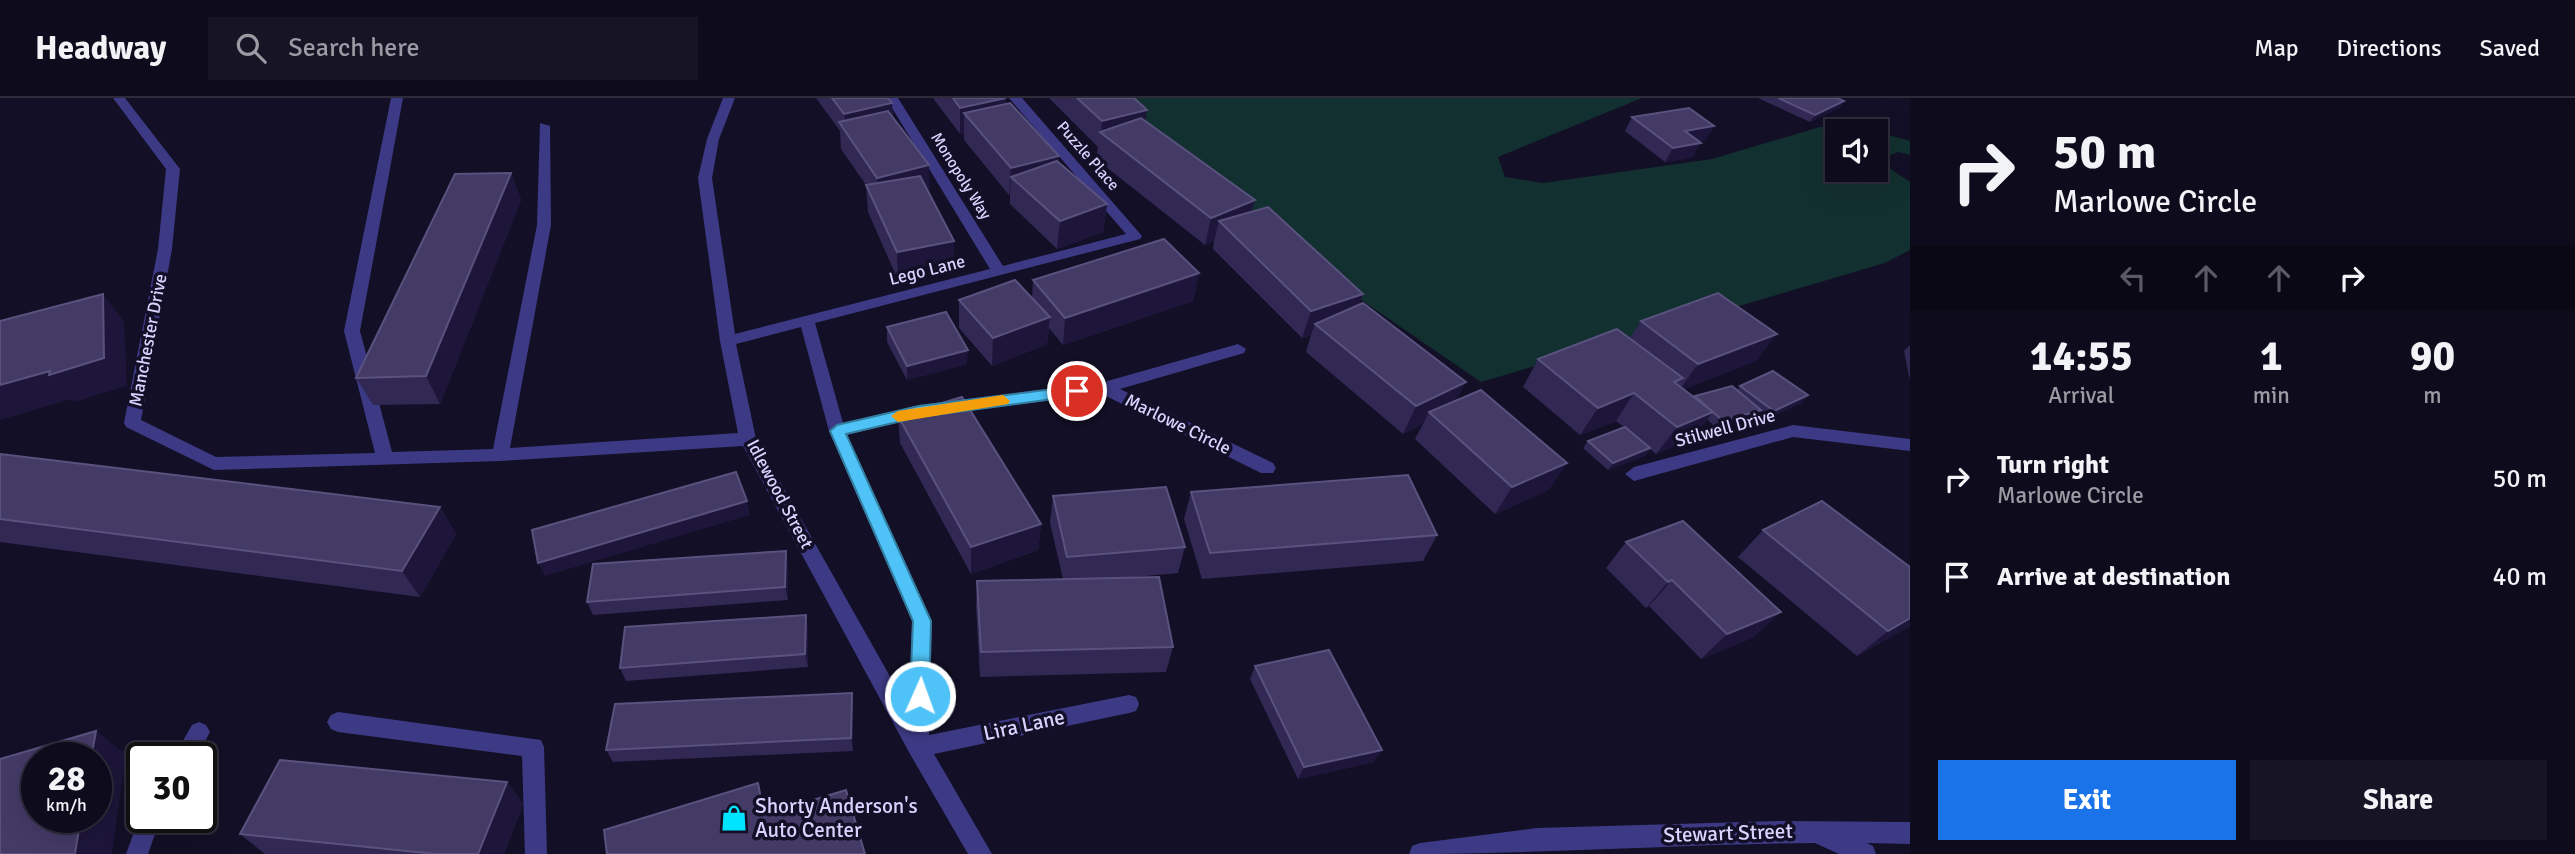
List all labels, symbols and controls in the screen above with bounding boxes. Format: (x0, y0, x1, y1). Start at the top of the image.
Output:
search box (208, 17, 698, 80)
text: Headway (35, 28, 166, 69)
icon: search (232, 29, 270, 67)
text: Search here (288, 32, 419, 64)
text: Map (2254, 33, 2299, 63)
text: Directions (2337, 33, 2442, 63)
text: Saved (2480, 33, 2540, 63)
street label: Puzzle Place (1052, 117, 1124, 195)
map controls (1825, 119, 1888, 182)
button: sound (1825, 119, 1888, 182)
text: 50 m (2053, 122, 2156, 182)
icon: right (1938, 126, 2029, 217)
street label: Monopoly Way (926, 129, 996, 224)
text: Marlowe Circle (2053, 182, 2257, 221)
street label: Lego Lane (887, 250, 967, 290)
icon: left (2114, 259, 2152, 297)
icon: ahead (2187, 259, 2225, 297)
icon: ahead (2260, 259, 2298, 297)
icon: right (2333, 259, 2371, 297)
street label: Manchester Drive (124, 272, 172, 408)
text: 14:55 (2030, 331, 2133, 382)
text: 1 (2260, 331, 2283, 382)
text: 90 (2410, 331, 2455, 382)
pin (1047, 361, 1107, 421)
icon: arrive (1058, 372, 1096, 410)
text: Arrival (2048, 381, 2115, 410)
text: min (2253, 381, 2290, 410)
text: m (2423, 381, 2442, 410)
street label: Marlowe Circle (1122, 389, 1234, 459)
street label: Stilwell Drive (1672, 404, 1778, 452)
street label: Idlewood Street (742, 436, 818, 552)
text: Turn right (1997, 449, 2109, 481)
icon: right (1938, 460, 1976, 498)
text: 50 m (2492, 463, 2547, 495)
text: Marlowe Circle (1997, 481, 2144, 510)
icon: arrive (1938, 558, 1976, 596)
text: Arrive at destination (1997, 561, 2230, 593)
text: 40 m (2492, 561, 2547, 593)
position arrow (883, 659, 957, 733)
street label: Lira Lane (981, 704, 1067, 746)
speed limit sign: 30 (126, 742, 217, 833)
text: 28 (48, 757, 85, 800)
button: Exit (1938, 760, 2236, 840)
button: Share (2250, 760, 2547, 840)
place label: Shorty Anderson's Auto Center (755, 793, 918, 843)
text: km/h (46, 794, 87, 816)
shop icon: Shorty Anderson's Auto Center (719, 803, 749, 833)
street label: Stewart Street (1663, 818, 1793, 848)

